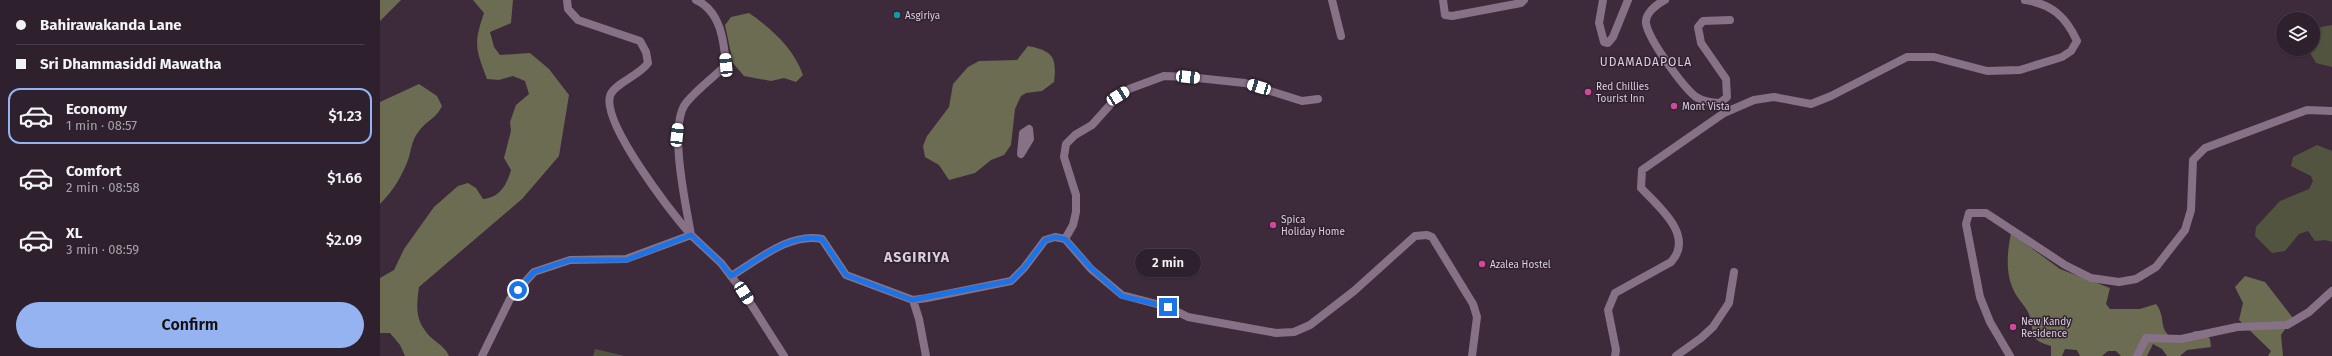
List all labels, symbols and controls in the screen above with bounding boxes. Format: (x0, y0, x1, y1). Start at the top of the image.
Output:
marker: Asgiriya (892, 10, 902, 20)
place label: Asgiriya (905, 10, 940, 22)
map controls (2276, 12, 2320, 56)
button: layers (2276, 12, 2320, 56)
text: Bahirawakanda Lane (40, 16, 182, 34)
car (719, 53, 733, 77)
text: Sri Dhammasiddi Mawatha (40, 55, 222, 73)
district label: UDAMADAPOLA (1600, 55, 1692, 69)
car (1175, 70, 1201, 84)
car (1246, 78, 1272, 96)
place label: Red Chillies Tourist Inn (1596, 81, 1649, 105)
car (1105, 85, 1131, 107)
marker: Red Chillies Tourist Inn (1583, 87, 1593, 97)
icon: car (18, 98, 54, 134)
text: Economy (66, 100, 127, 118)
marker: Mont Vista (1669, 101, 1679, 111)
place label: Mont Vista (1682, 101, 1730, 113)
text: $1.23 (329, 107, 362, 125)
text: 1 min · 08:57 (66, 118, 137, 133)
car (670, 122, 684, 148)
icon: car (18, 160, 54, 196)
text: Comfort (66, 162, 122, 180)
text: $1.66 (327, 169, 362, 187)
text: 2 min · 08:58 (66, 180, 140, 195)
place label: Spica Holiday Home (1281, 214, 1345, 238)
marker: Spica Holiday Home (1268, 220, 1278, 230)
icon: car (18, 222, 54, 258)
text: XL (66, 224, 82, 242)
text: $2.09 (326, 231, 362, 249)
text: 3 min · 08:59 (66, 242, 139, 257)
district label: ASGIRIYA (883, 249, 950, 266)
callout: 2 min (1135, 249, 1201, 277)
text: 2 min (1152, 255, 1184, 270)
marker: Azalea Hostel (1477, 259, 1487, 269)
place label: Azalea Hostel (1490, 259, 1551, 271)
car (732, 280, 756, 306)
route start (509, 281, 527, 299)
route end (1159, 298, 1177, 316)
button: Confirm (16, 302, 364, 348)
place label: New Kandy Residence (2021, 316, 2071, 340)
marker: New Kandy Residence (2008, 322, 2018, 332)

